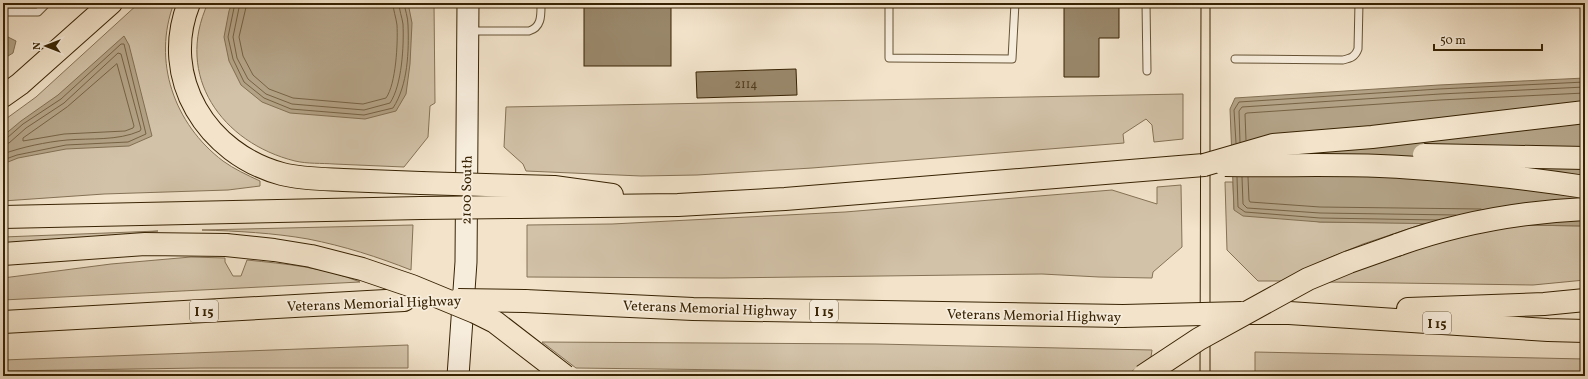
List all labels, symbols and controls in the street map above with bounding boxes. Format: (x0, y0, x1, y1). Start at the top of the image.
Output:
north arrow (26, 26, 66, 66)
scale bar (1434, 26, 1542, 52)
text: 50 m (1440, 33, 1466, 49)
text: N (30, 42, 45, 50)
house number: 2114 (735, 77, 757, 93)
street label: 2100 South (457, 155, 478, 225)
street label: Veterans Memorial Highway (287, 292, 462, 317)
street label: Veterans Memorial Highway (623, 297, 798, 322)
road number: I 15 (190, 300, 218, 322)
road number: I 15 (810, 300, 838, 322)
street label: Veterans Memorial Highway (947, 305, 1122, 328)
road number: I 15 (1423, 312, 1451, 334)

